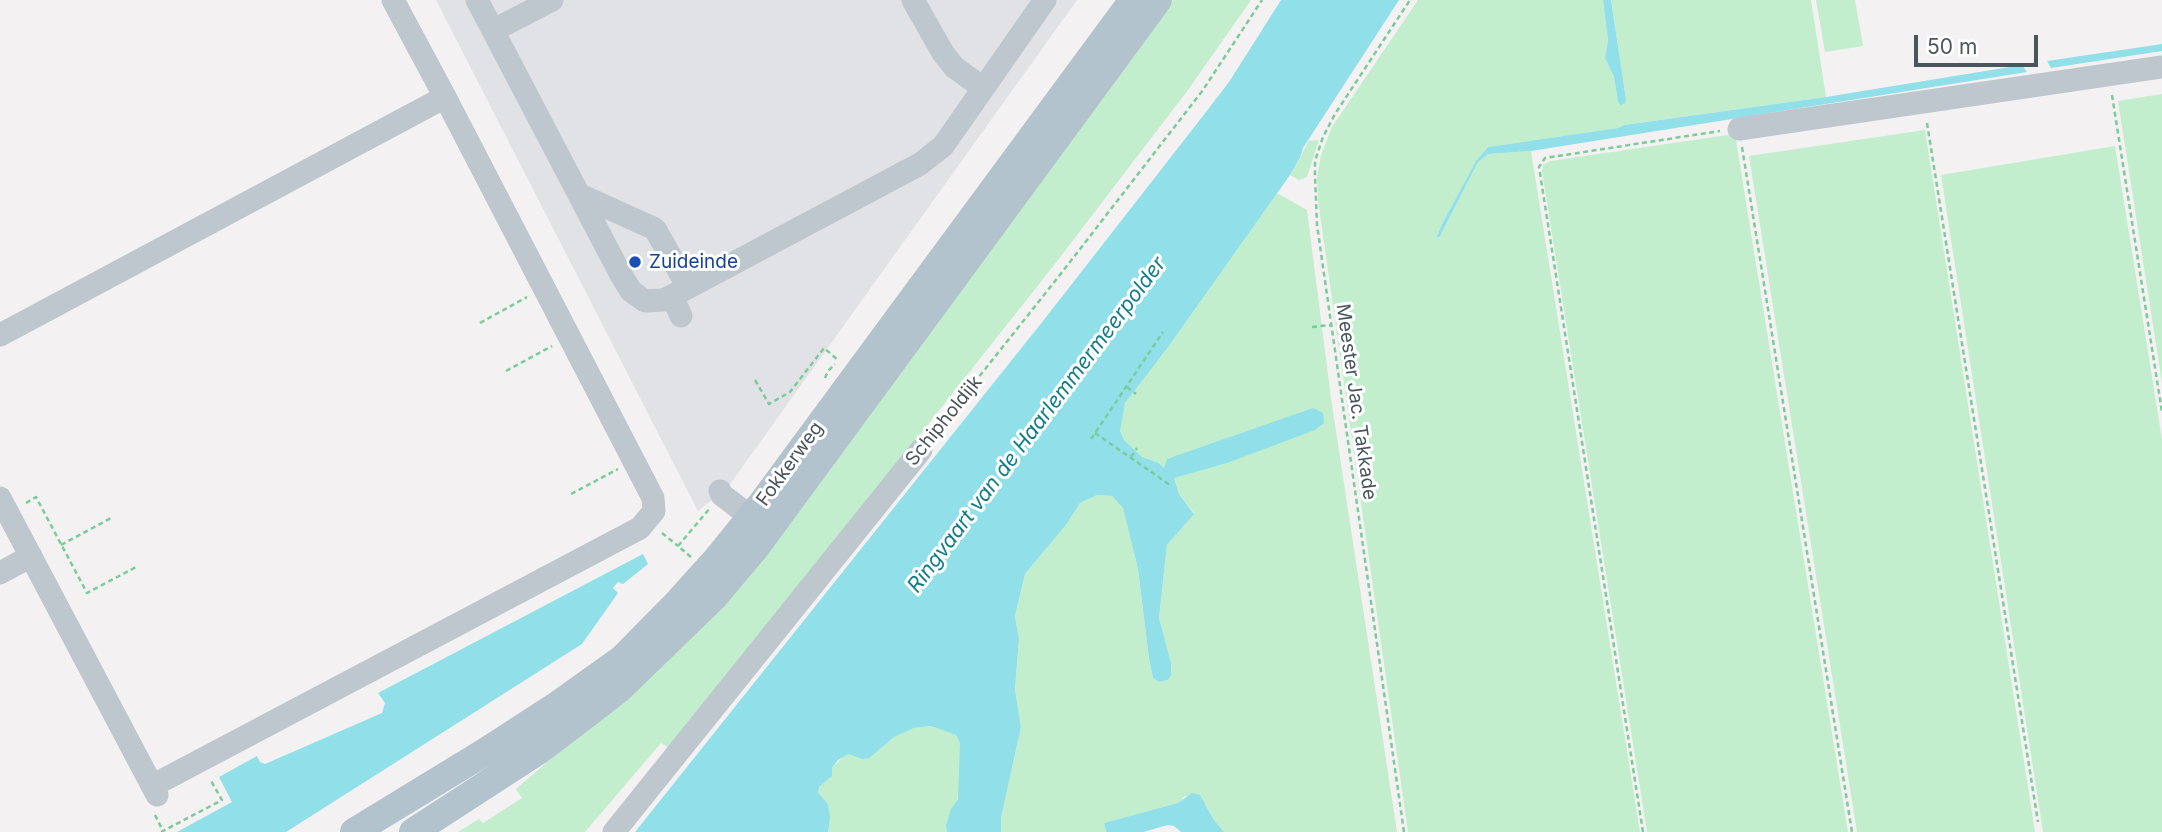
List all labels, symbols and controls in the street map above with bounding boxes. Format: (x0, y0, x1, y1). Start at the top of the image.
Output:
scale bar (1917, 21, 2041, 65)
text: 50 m (1927, 34, 1977, 59)
place label: Zuideinde (649, 251, 738, 273)
water label: Ringvaart van de Haarlemmermeerpolder (902, 252, 1172, 598)
marker: Zuideinde (627, 254, 643, 270)
street label: Meester Jac. Takkade (1331, 302, 1381, 502)
street label: Schipholdijk (901, 371, 987, 471)
street label: Fokkerweg (752, 417, 828, 511)

